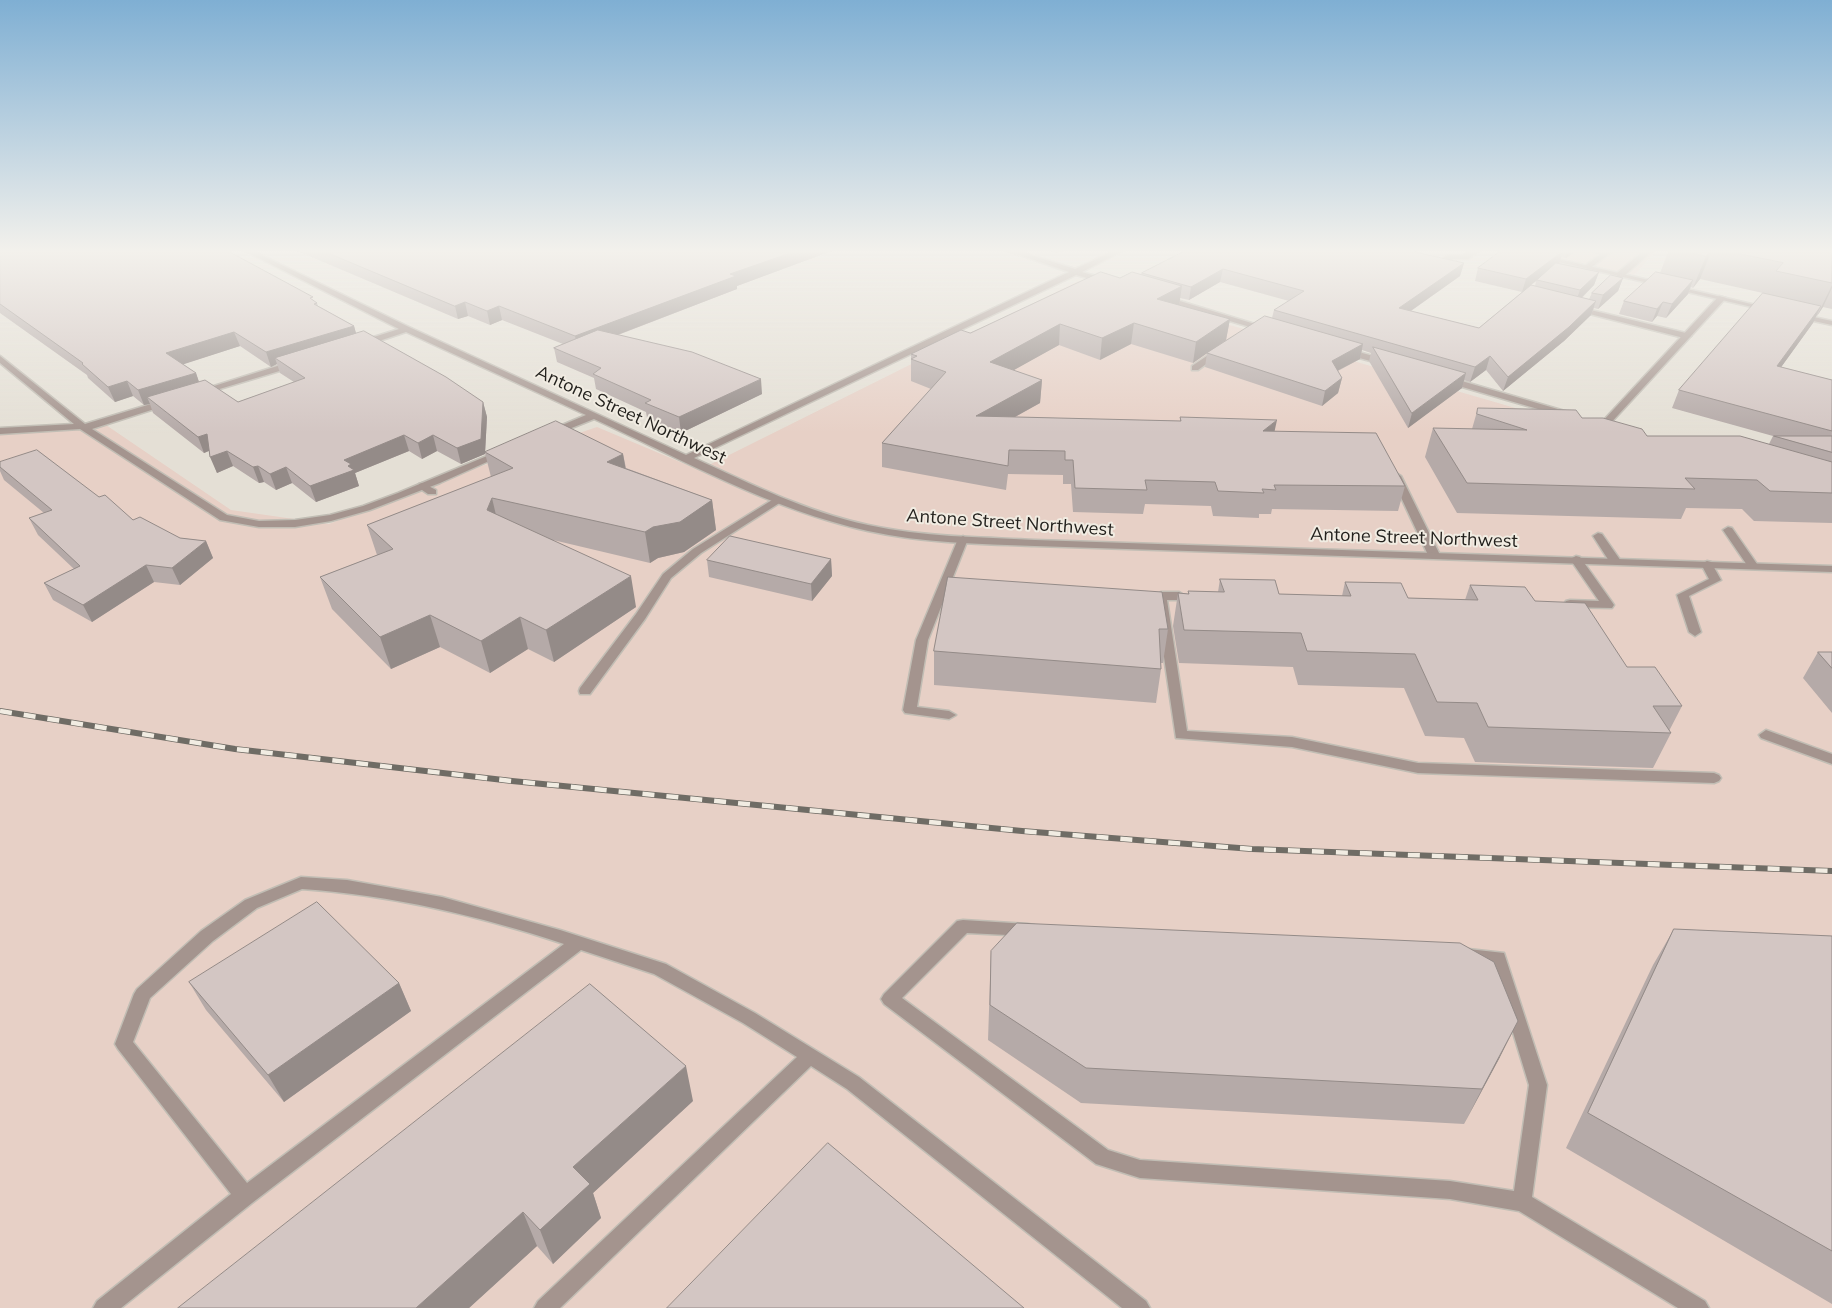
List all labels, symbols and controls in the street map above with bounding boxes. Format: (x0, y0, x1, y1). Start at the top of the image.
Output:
street label: Antone Street Northwest (532, 361, 730, 469)
street label: Antone Street Northwest (906, 505, 1114, 541)
street label: Antone Street Northwest (1310, 524, 1518, 552)

